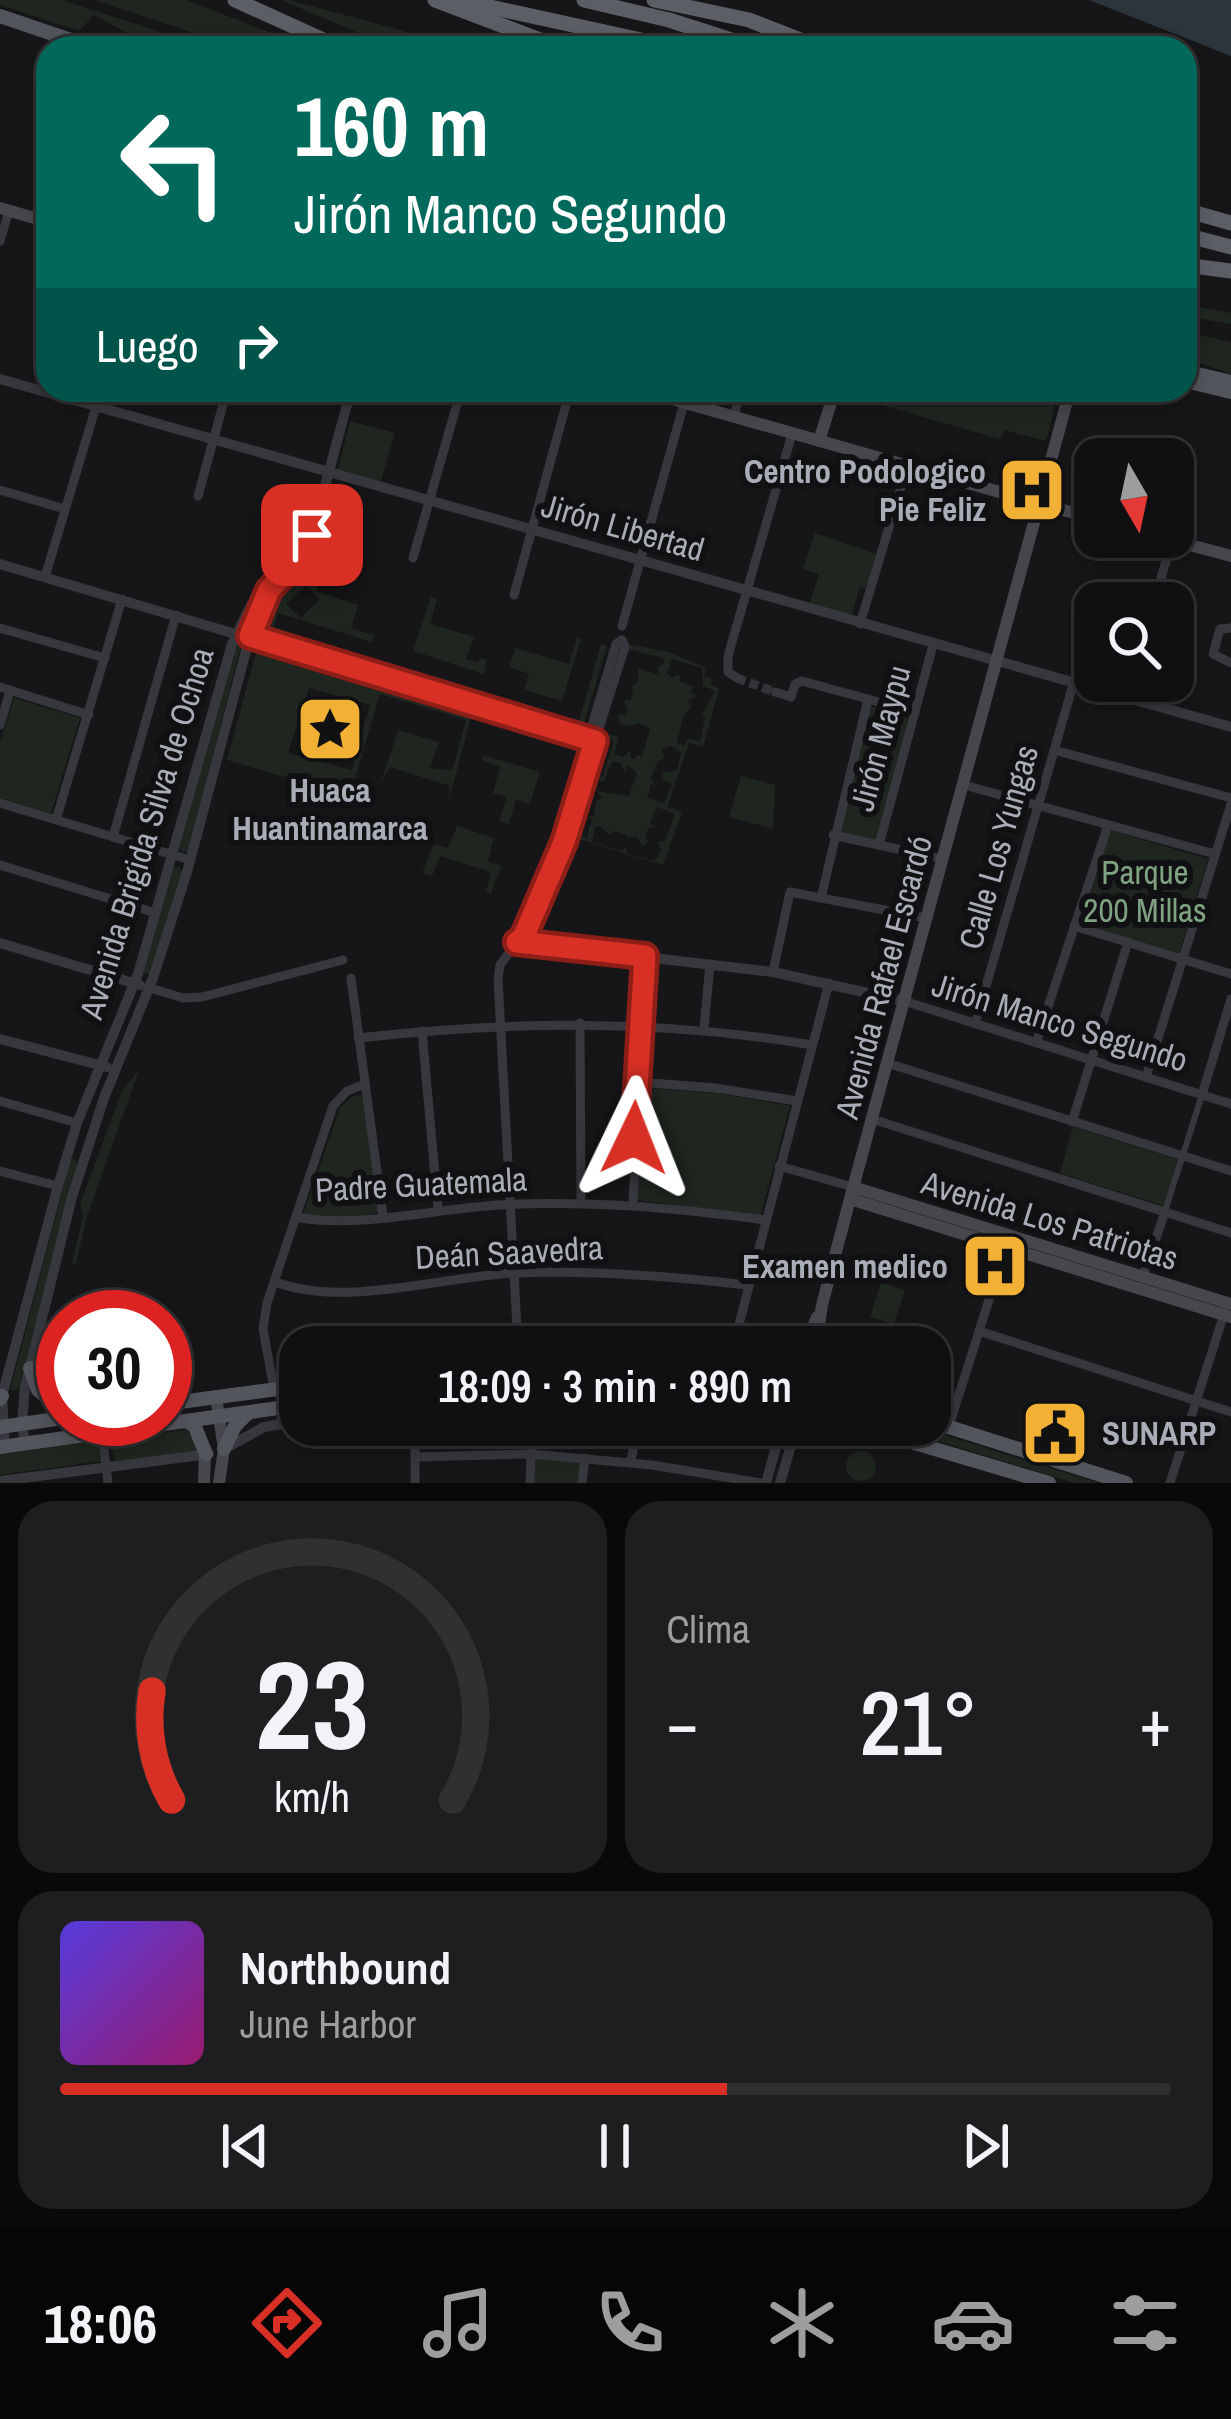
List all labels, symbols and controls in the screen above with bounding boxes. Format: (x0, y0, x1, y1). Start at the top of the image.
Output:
text: 160 m (294, 69, 489, 182)
icon: left (96, 84, 252, 240)
text: Jirón Manco Segundo (294, 177, 727, 250)
icon: right (223, 312, 289, 378)
text: Luego (96, 315, 199, 376)
north arrow (1074, 438, 1194, 558)
map controls (1074, 438, 1194, 702)
place label: Centro Podologico Pie Feliz (744, 449, 986, 531)
hospital icon: Centro Podologico Pie Feliz (997, 455, 1067, 525)
street label: Jirón Libertad (537, 483, 709, 571)
pin (261, 484, 363, 586)
icon: arrive (279, 502, 345, 568)
button: search (1074, 582, 1194, 702)
street label: Avenida Brigida Silva de Ochoa (68, 642, 223, 1025)
street label: Jirón Maypu (839, 660, 921, 816)
place icon: Huaca Huantinamarca (295, 694, 365, 764)
street label: Calle Los Yungas (948, 740, 1048, 954)
place label: Huaca Huantinamarca (232, 768, 428, 850)
street label: Avenida Rafael Escardó (824, 831, 942, 1124)
park label: Parque 200 Millas (1083, 850, 1207, 932)
street label: Jirón Manco Segundo (927, 962, 1193, 1082)
position arrow (571, 1075, 697, 1201)
street label: Padre Guatemala (314, 1156, 528, 1212)
street label: Avenida Los Patriotas (916, 1160, 1184, 1280)
street label: Deán Saavedra (414, 1225, 604, 1279)
hospital icon: Examen medico (960, 1231, 1030, 1301)
place label: Examen medico (742, 1244, 948, 1288)
speed limit sign: 30 (36, 1290, 192, 1446)
text: 18:09 · 3 min · 890 m (438, 1355, 792, 1416)
public building icon: SUNARP (1020, 1398, 1090, 1468)
place label: SUNARP (1102, 1411, 1216, 1455)
text: Clima (667, 1603, 750, 1655)
text: 23 (255, 1620, 369, 1788)
text: 21° (860, 1662, 978, 1783)
text: − (667, 1678, 698, 1767)
text: + (1139, 1678, 1171, 1767)
text: km/h (274, 1768, 350, 1825)
text: Northbound (240, 1937, 451, 1998)
text: June Harbor (240, 1998, 416, 2050)
icon: previous (212, 2113, 278, 2179)
icon: pause (582, 2113, 648, 2179)
icon: next (953, 2113, 1019, 2179)
icon: directions (245, 2281, 329, 2365)
icon: music (416, 2281, 500, 2365)
icon: phone (588, 2281, 672, 2365)
icon: climate (760, 2281, 844, 2365)
icon: car (931, 2281, 1015, 2365)
icon: filters (1103, 2281, 1187, 2365)
text: 18:06 (44, 2287, 157, 2360)

